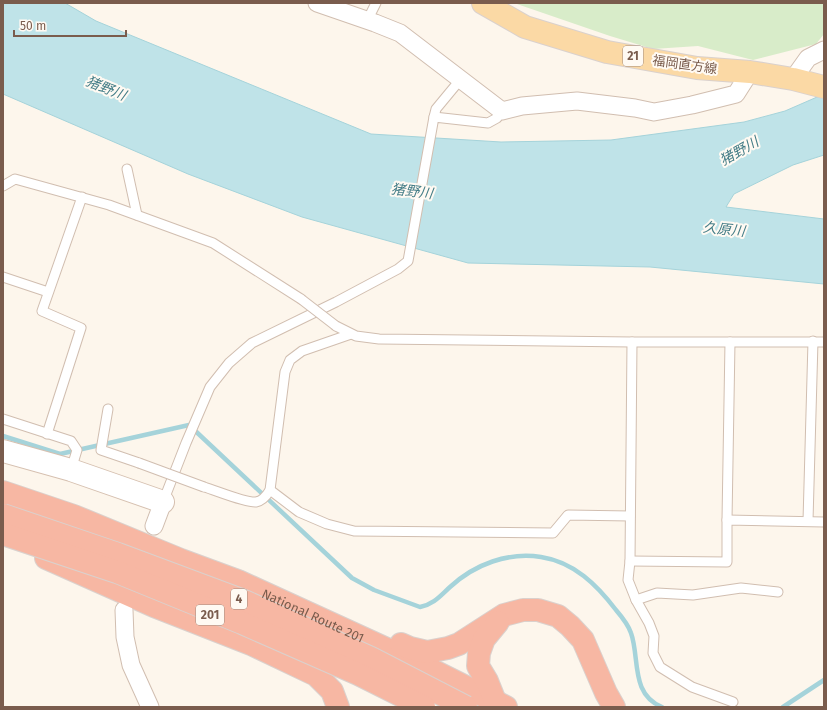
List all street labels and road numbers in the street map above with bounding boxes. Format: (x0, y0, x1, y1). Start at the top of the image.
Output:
road number: 21 (623, 46, 643, 66)
street label: 福岡直方線 (652, 53, 718, 76)
street label: National Route 201 (259, 586, 366, 646)
road number: 4 (231, 589, 247, 609)
road number: 201 (196, 605, 224, 625)

